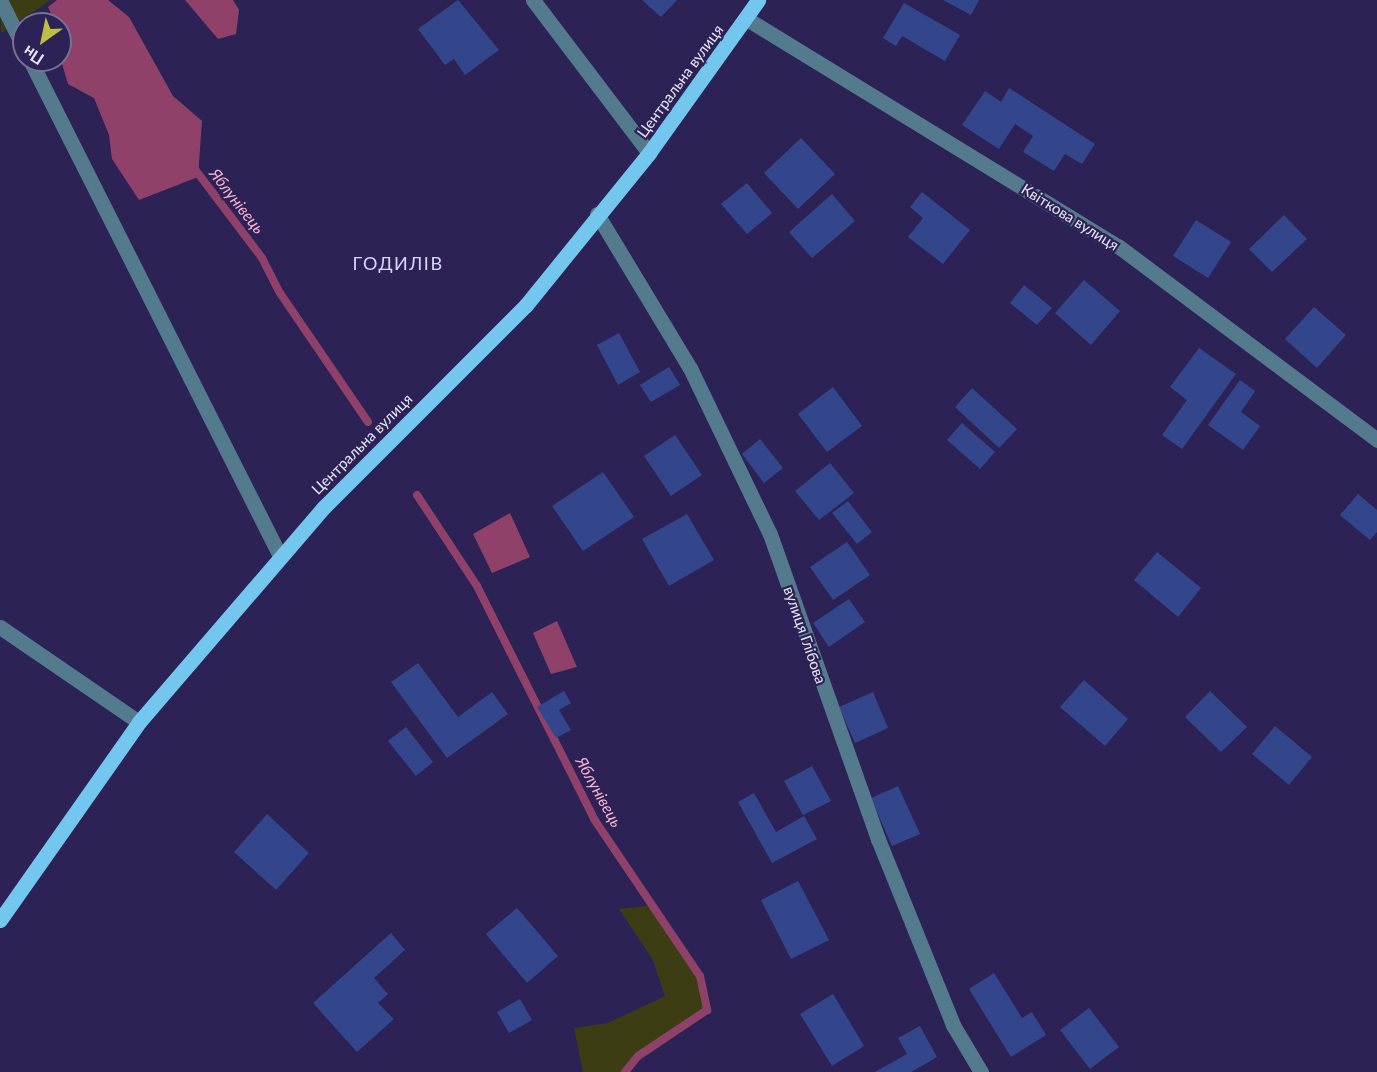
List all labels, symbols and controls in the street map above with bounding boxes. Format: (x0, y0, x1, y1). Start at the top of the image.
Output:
north arrow (12, 12, 72, 72)
street label: Центральна вулиця (633, 21, 727, 141)
text: Пн (19, 42, 47, 70)
water label: Яблунівець (205, 164, 269, 238)
street label: Квіткова вулиця (1018, 180, 1122, 254)
district label: ГОДИЛІВ (352, 252, 444, 274)
street label: Центральна вулиця (308, 390, 416, 498)
street label: вулиця Глібова (780, 584, 830, 686)
water label: Яблунівець (572, 753, 626, 831)

